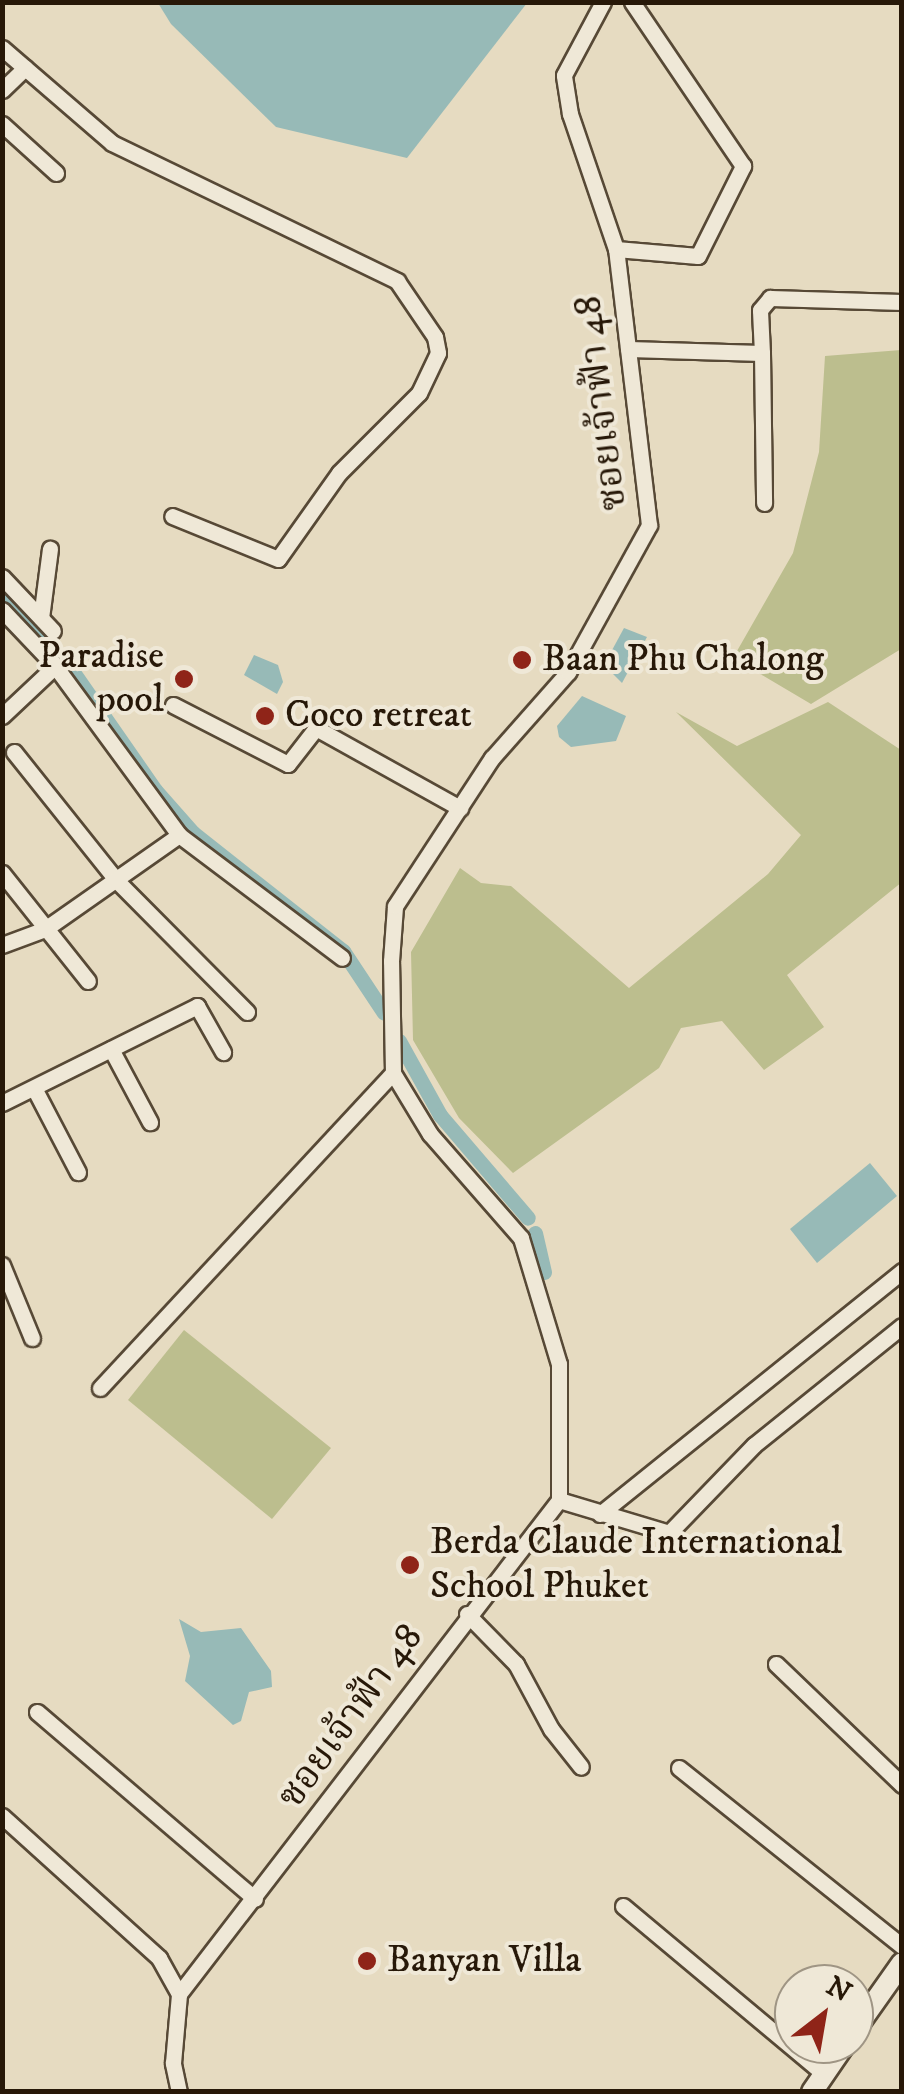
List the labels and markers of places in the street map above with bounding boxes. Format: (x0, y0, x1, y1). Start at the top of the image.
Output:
place label: Paradise pool (38, 634, 164, 724)
place label: Baan Phu Chalong (542, 637, 824, 683)
marker: Baan Phu Chalong (511, 649, 533, 671)
marker: Paradise pool (173, 668, 195, 690)
place label: Coco retreat (285, 693, 472, 739)
marker: Coco retreat (254, 705, 276, 727)
place label: Berda Claude International School Phuket (430, 1520, 842, 1610)
marker: Berda Claude International School Phuket (399, 1554, 421, 1576)
place label: Banyan Villa (387, 1938, 581, 1984)
marker: Banyan Villa (356, 1950, 378, 1972)

